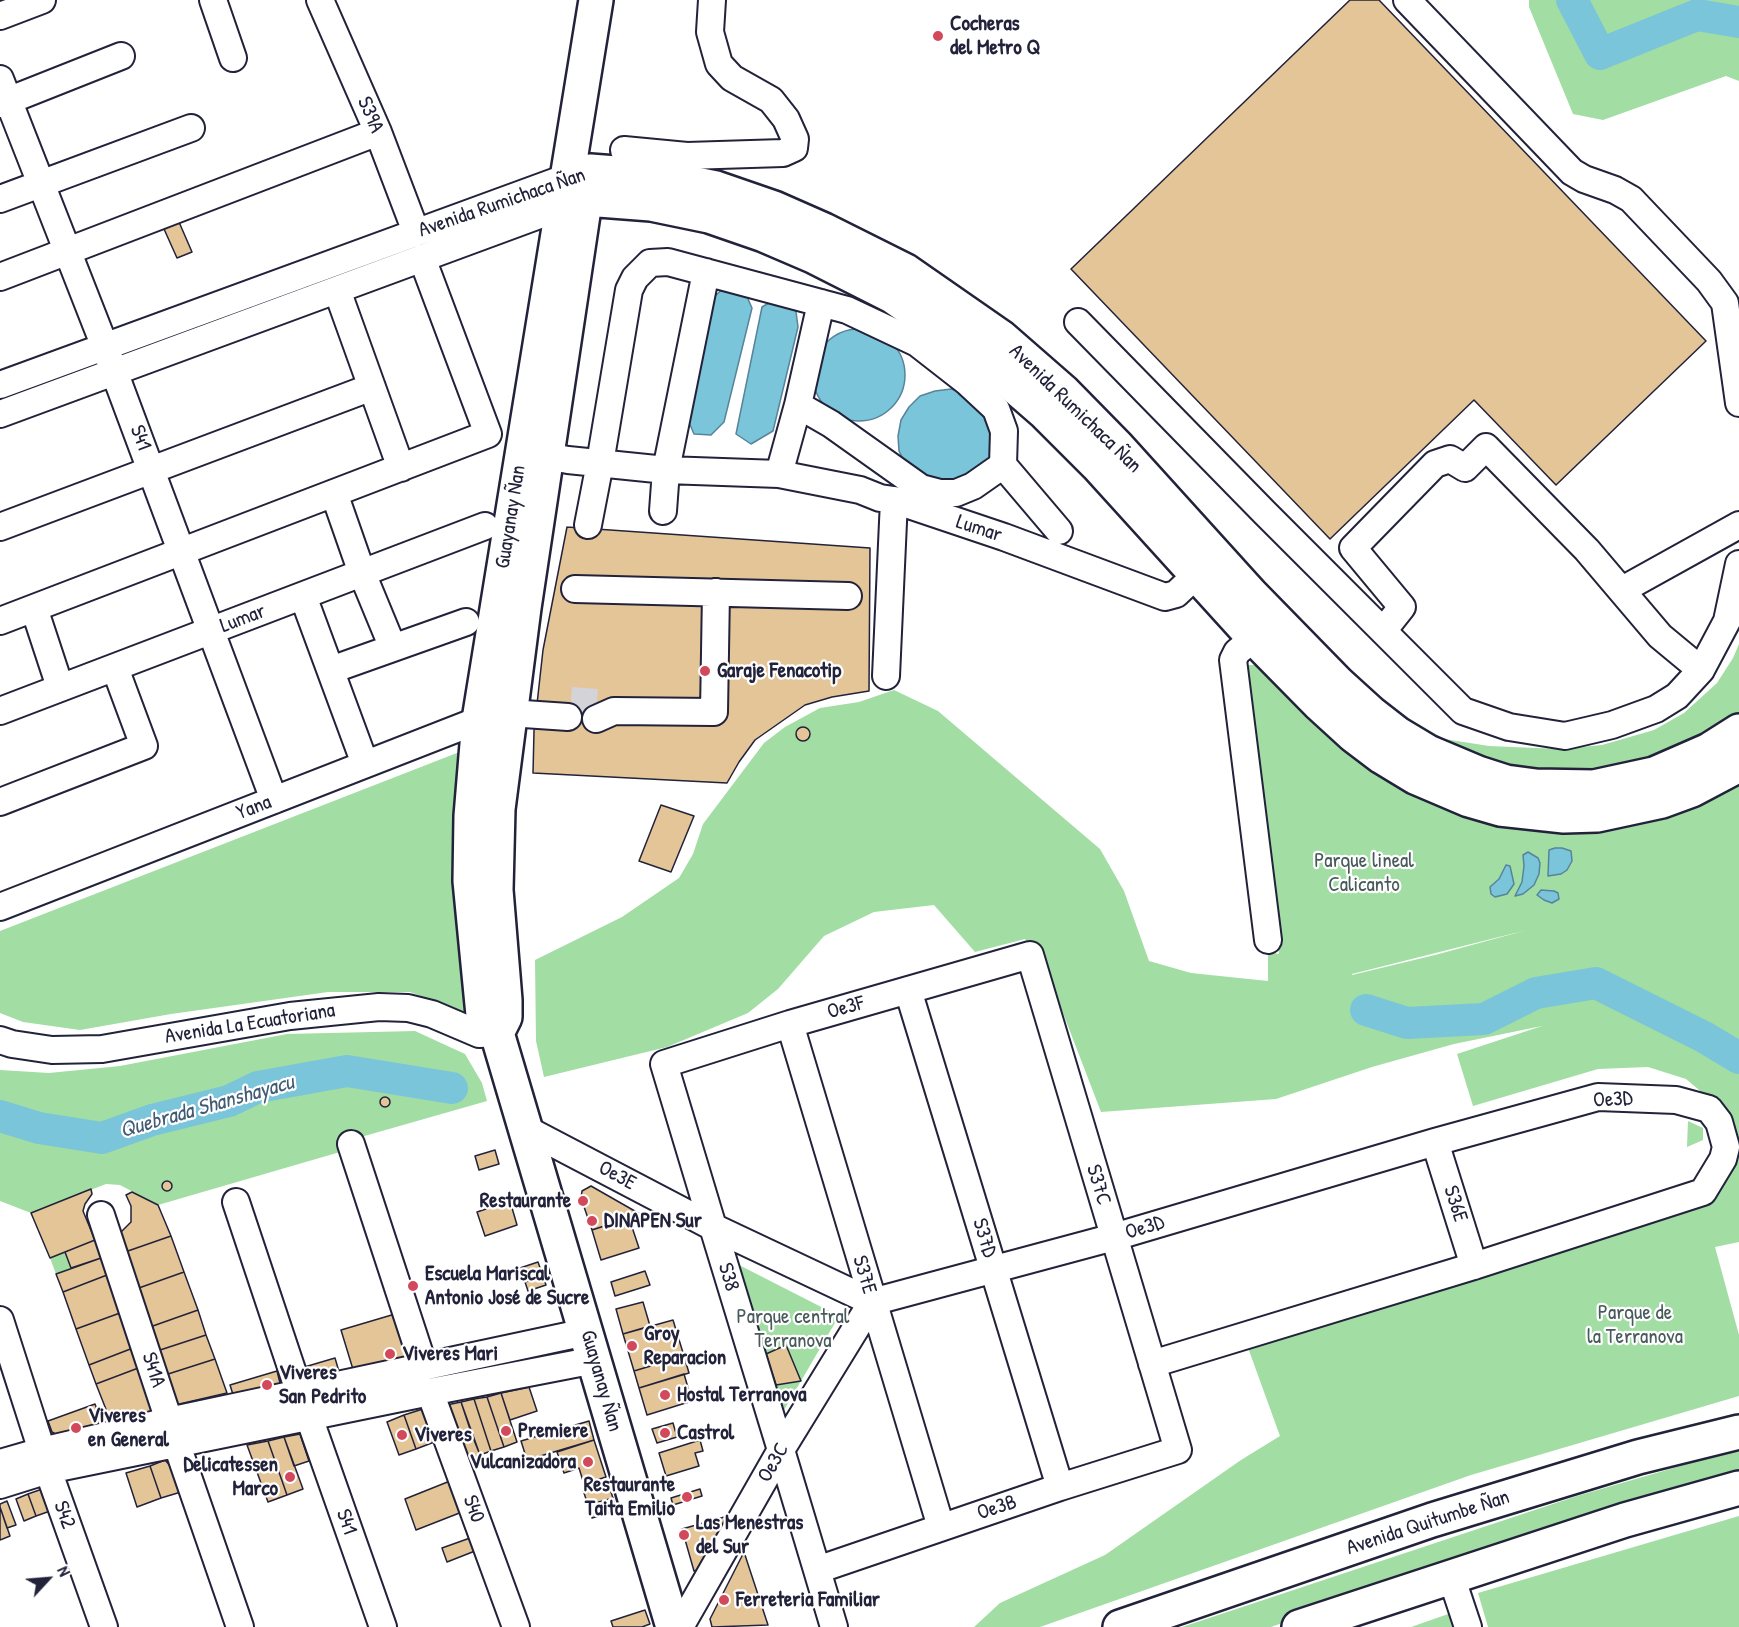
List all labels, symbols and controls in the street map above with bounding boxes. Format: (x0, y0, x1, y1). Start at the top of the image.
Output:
place label: Cocheras del Metro Q (950, 11, 1040, 61)
marker: Cocheras del Metro Q (931, 29, 945, 43)
street label: S39A (351, 93, 389, 137)
street label: Avenida Rumichaca Ñan (415, 163, 589, 243)
street label: Avenida Rumichaca Ñan (1003, 339, 1147, 479)
street label: S41 (124, 422, 156, 454)
street label: Guayanay Ñan (490, 464, 532, 570)
street label: Lumar (953, 510, 1005, 548)
street label: Lumar (217, 599, 269, 639)
place label: Garaje Fenacotip (717, 658, 841, 684)
marker: Garaje Fenacotip (698, 664, 712, 678)
street label: Yana (233, 790, 275, 826)
park label: Parque lineal Calicanto (1314, 848, 1414, 898)
street label: Oe3F (825, 991, 867, 1025)
street label: Avenida La Ecuatoriana (163, 998, 337, 1050)
water label: Quebrada Shanshayacu (117, 1070, 297, 1144)
street label: Oe3D (1593, 1086, 1633, 1114)
street label: Oe3E (594, 1156, 640, 1196)
street label: S37C (1080, 1162, 1116, 1208)
street label: S36E (1437, 1183, 1473, 1225)
place label: Restaurante (480, 1188, 571, 1214)
marker: Restaurante (576, 1194, 590, 1208)
place label: DINAPEN Sur (604, 1208, 702, 1234)
street label: Oe3D (1122, 1210, 1168, 1246)
marker: DINAPEN Sur (585, 1214, 599, 1228)
street label: S37D (966, 1215, 1002, 1261)
street label: S37E (846, 1253, 882, 1297)
street label: S38 (712, 1260, 744, 1294)
place label: Escuela Mariscal Antonio José de Sucre (425, 1261, 589, 1311)
marker: Escuela Mariscal Antonio José de Sucre (406, 1279, 420, 1293)
park label: Parque de la Terranova (1587, 1300, 1683, 1350)
park label: Parque central Terranova (737, 1304, 849, 1354)
place label: Groy Reparacion (644, 1321, 726, 1371)
street label: Guayanay Ñan (575, 1327, 627, 1435)
marker: Groy Reparacion (625, 1339, 639, 1353)
place label: Viveres Mari (402, 1341, 498, 1367)
marker: Viveres Mari (383, 1347, 397, 1361)
street label: S41A (136, 1349, 170, 1391)
place label: Viveres San Pedrito (279, 1360, 366, 1410)
marker: Viveres San Pedrito (260, 1378, 274, 1392)
place label: Hostal Terranova (677, 1382, 806, 1408)
marker: Hostal Terranova (658, 1388, 672, 1402)
place label: Viveres en General (88, 1403, 169, 1453)
place label: Premiere (518, 1418, 588, 1444)
place label: Castrol (677, 1420, 734, 1446)
marker: Viveres en General (69, 1421, 83, 1435)
place label: Viveres (414, 1422, 472, 1448)
marker: Premiere (499, 1424, 513, 1438)
marker: Castrol (658, 1426, 672, 1440)
marker: Viveres (395, 1428, 409, 1442)
street label: Oe3C (753, 1439, 795, 1487)
place label: Vulcanizadora (469, 1449, 576, 1475)
place label: Delicatessen Marco (183, 1452, 278, 1502)
marker: Vulcanizadora (581, 1455, 595, 1469)
marker: Delicatessen Marco (283, 1470, 297, 1484)
place label: Restaurante Taita Emilio (584, 1472, 675, 1522)
street label: Avenida Quitumbe Ñan (1343, 1485, 1513, 1561)
marker: Restaurante Taita Emilio (680, 1490, 694, 1504)
street label: Oe3B (974, 1490, 1020, 1526)
street label: S40 (457, 1492, 489, 1526)
street label: S42 (47, 1498, 81, 1532)
street label: S41 (330, 1506, 362, 1538)
place label: Las Menestras del Sur (696, 1510, 803, 1560)
marker: Las Menestras del Sur (677, 1528, 691, 1542)
north arrow (18, 1549, 78, 1609)
text: N (52, 1562, 76, 1580)
place label: Ferreteria Familiar (736, 1587, 880, 1613)
marker: Ferreteria Familiar (717, 1593, 731, 1607)

